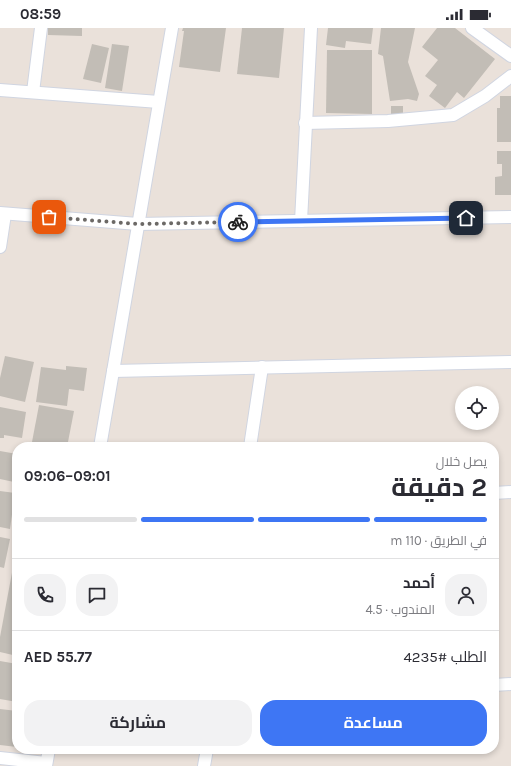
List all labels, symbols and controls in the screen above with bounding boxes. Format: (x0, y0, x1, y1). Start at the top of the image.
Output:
text: 08:59 (20, 5, 61, 23)
pin (32, 200, 66, 234)
pin (449, 201, 483, 235)
courier (218, 202, 258, 242)
icon: bag (38, 206, 60, 228)
icon: home (455, 207, 477, 229)
icon: bike (227, 211, 249, 233)
map controls (455, 386, 499, 430)
button: locate (455, 386, 499, 430)
text: يصل خلال (436, 454, 487, 469)
text: 09:01–09:06 (24, 467, 111, 485)
text: 2 دقيقة (391, 472, 487, 503)
text: في الطريق · 110 m (390, 533, 487, 548)
button: phone (24, 574, 66, 616)
button: chat (76, 574, 118, 616)
text: أحمد (403, 574, 435, 592)
button: person (445, 574, 487, 616)
text: المندوب · 4.5 (366, 602, 435, 617)
text: AED 55.77 (24, 648, 92, 666)
text: الطلب #4235 (403, 648, 487, 666)
button: مشاركة (24, 700, 252, 746)
button: مساعدة (260, 700, 487, 746)

